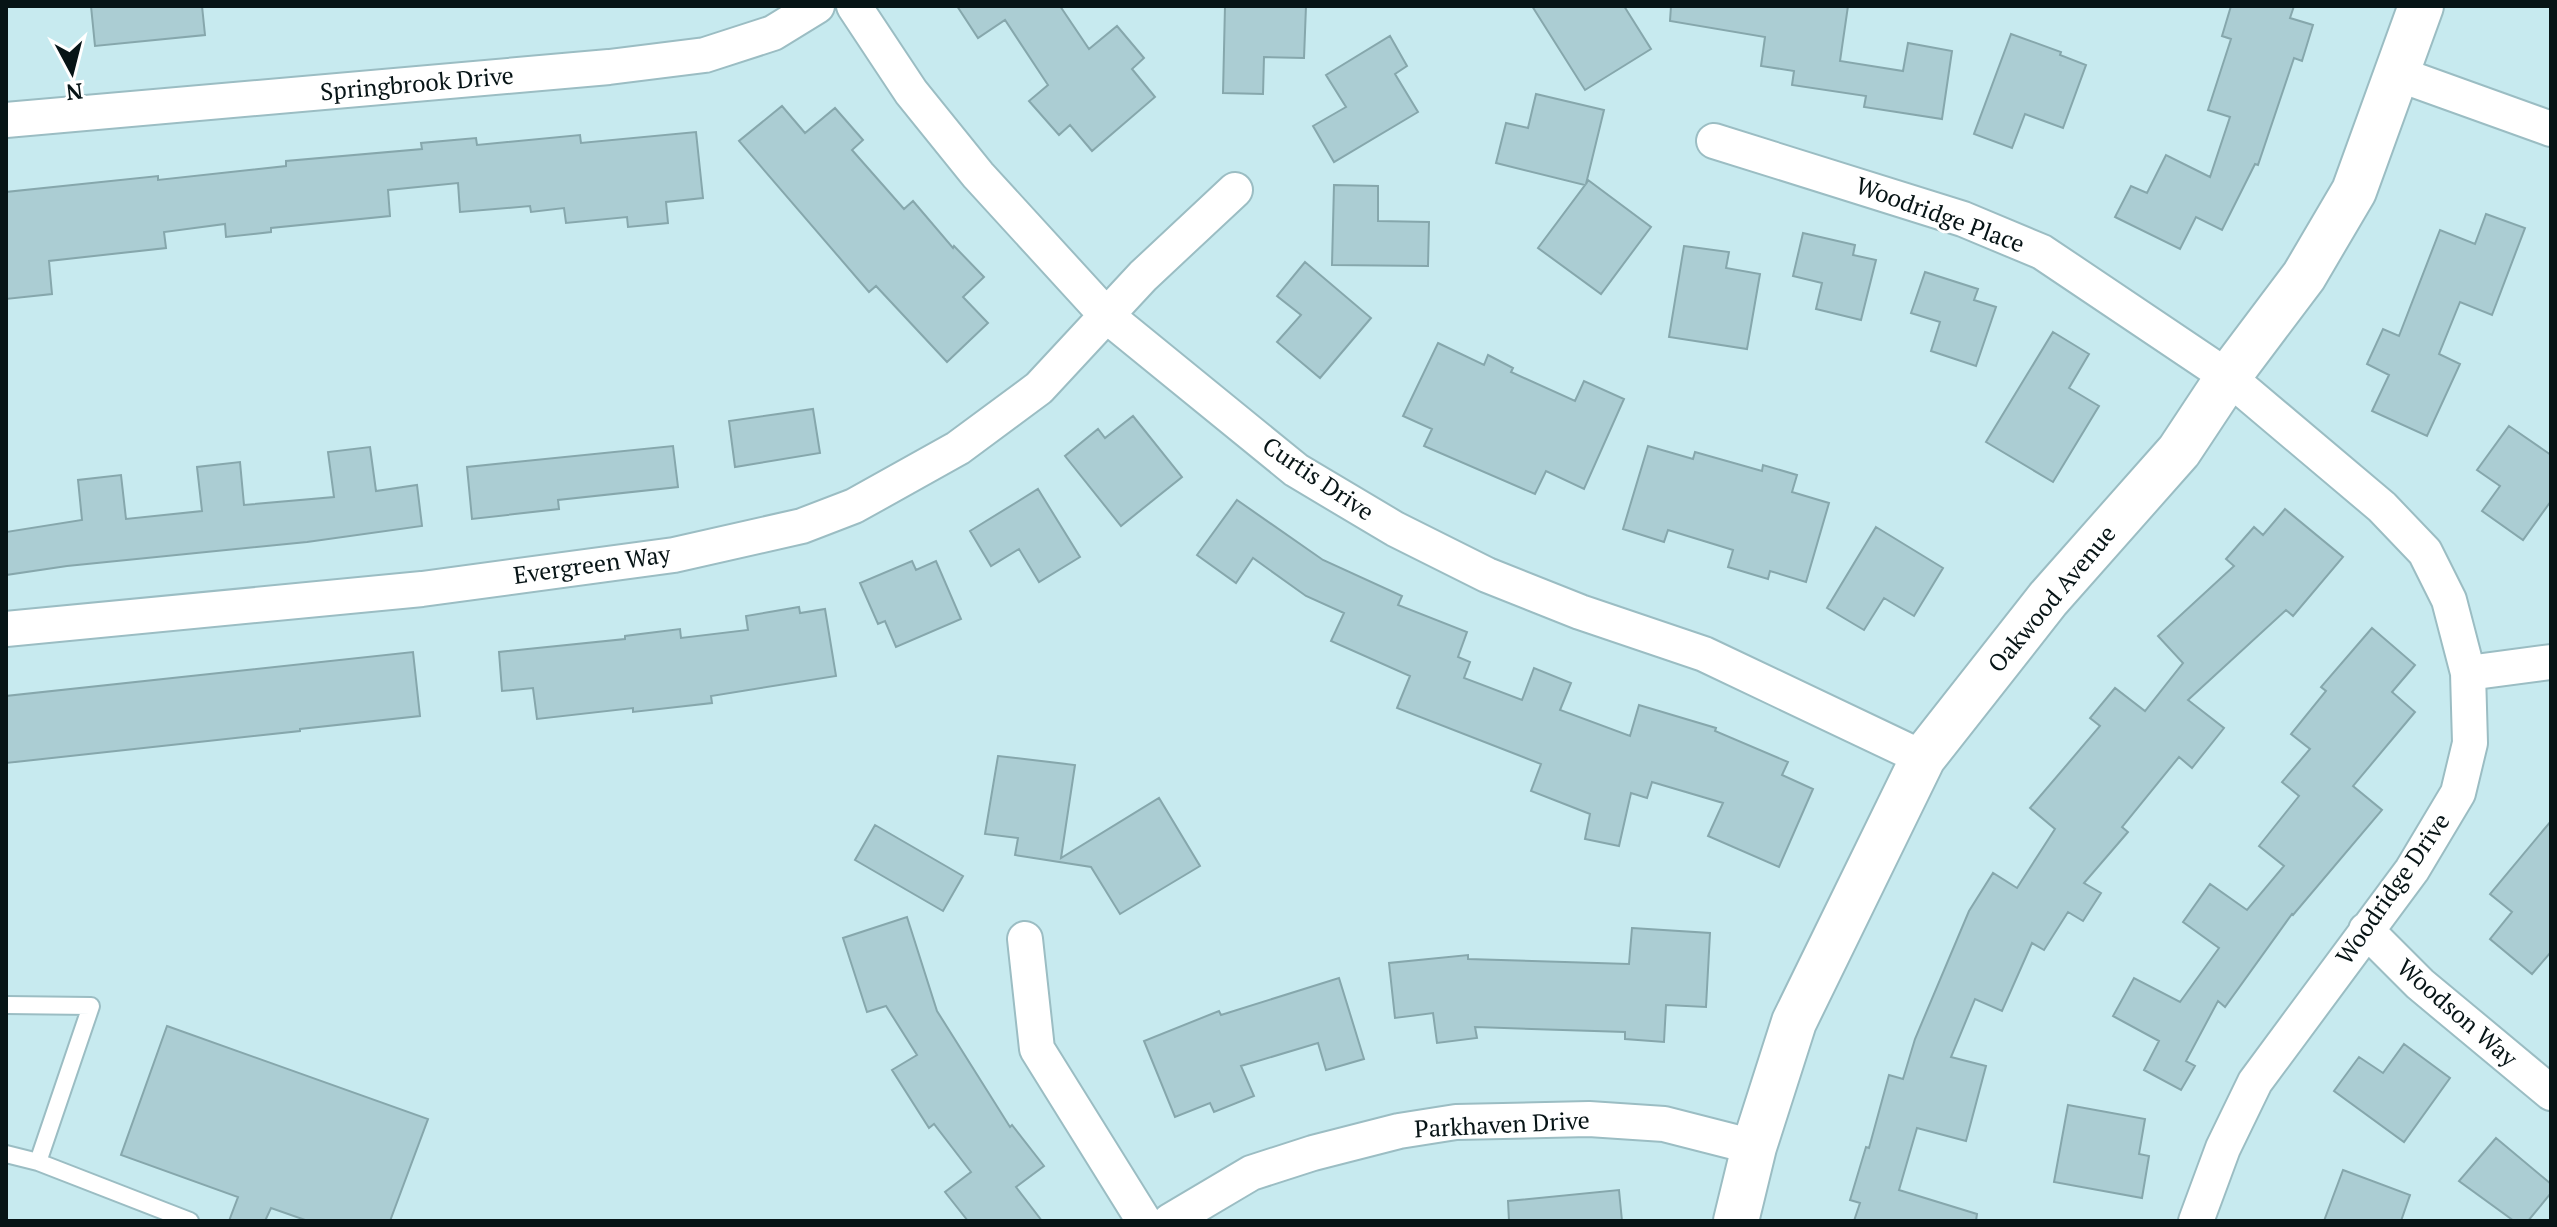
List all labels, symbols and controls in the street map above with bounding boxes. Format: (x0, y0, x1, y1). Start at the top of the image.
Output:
north arrow (32, 32, 112, 112)
street label: Springbrook Drive (319, 59, 515, 107)
text: N (64, 77, 85, 108)
street label: Woodridge Place (1851, 169, 2029, 259)
street label: Curtis Drive (1257, 429, 1381, 527)
street label: Oakwood Avenue (1980, 518, 2122, 679)
street label: Evergreen Way (511, 537, 673, 591)
street label: Woodridge Drive (2328, 806, 2456, 971)
street label: Woodson Way (2391, 951, 2525, 1074)
street label: Parkhaven Drive (1414, 1103, 1590, 1145)

